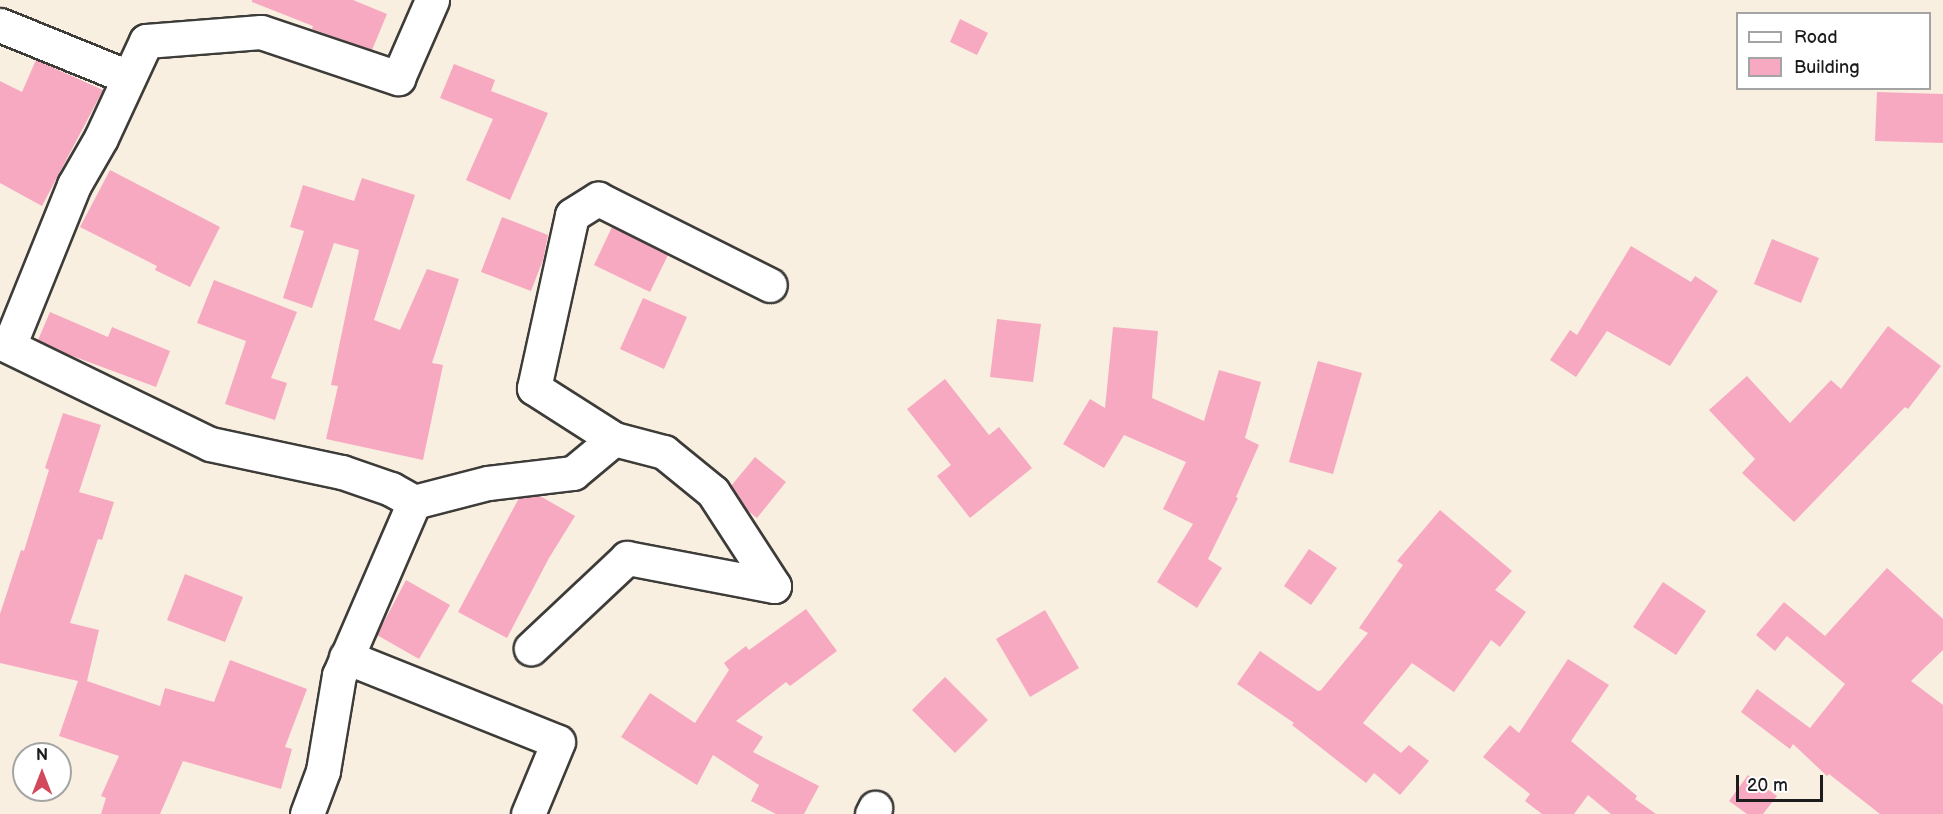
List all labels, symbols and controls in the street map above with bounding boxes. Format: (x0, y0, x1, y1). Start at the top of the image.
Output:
legend (1736, 12, 1931, 90)
text: Road (1794, 27, 1838, 48)
text: Building (1794, 57, 1860, 78)
north arrow (12, 742, 72, 802)
text: N (36, 746, 48, 765)
scale bar (1739, 763, 1826, 801)
text: 20 m (1747, 775, 1788, 796)

